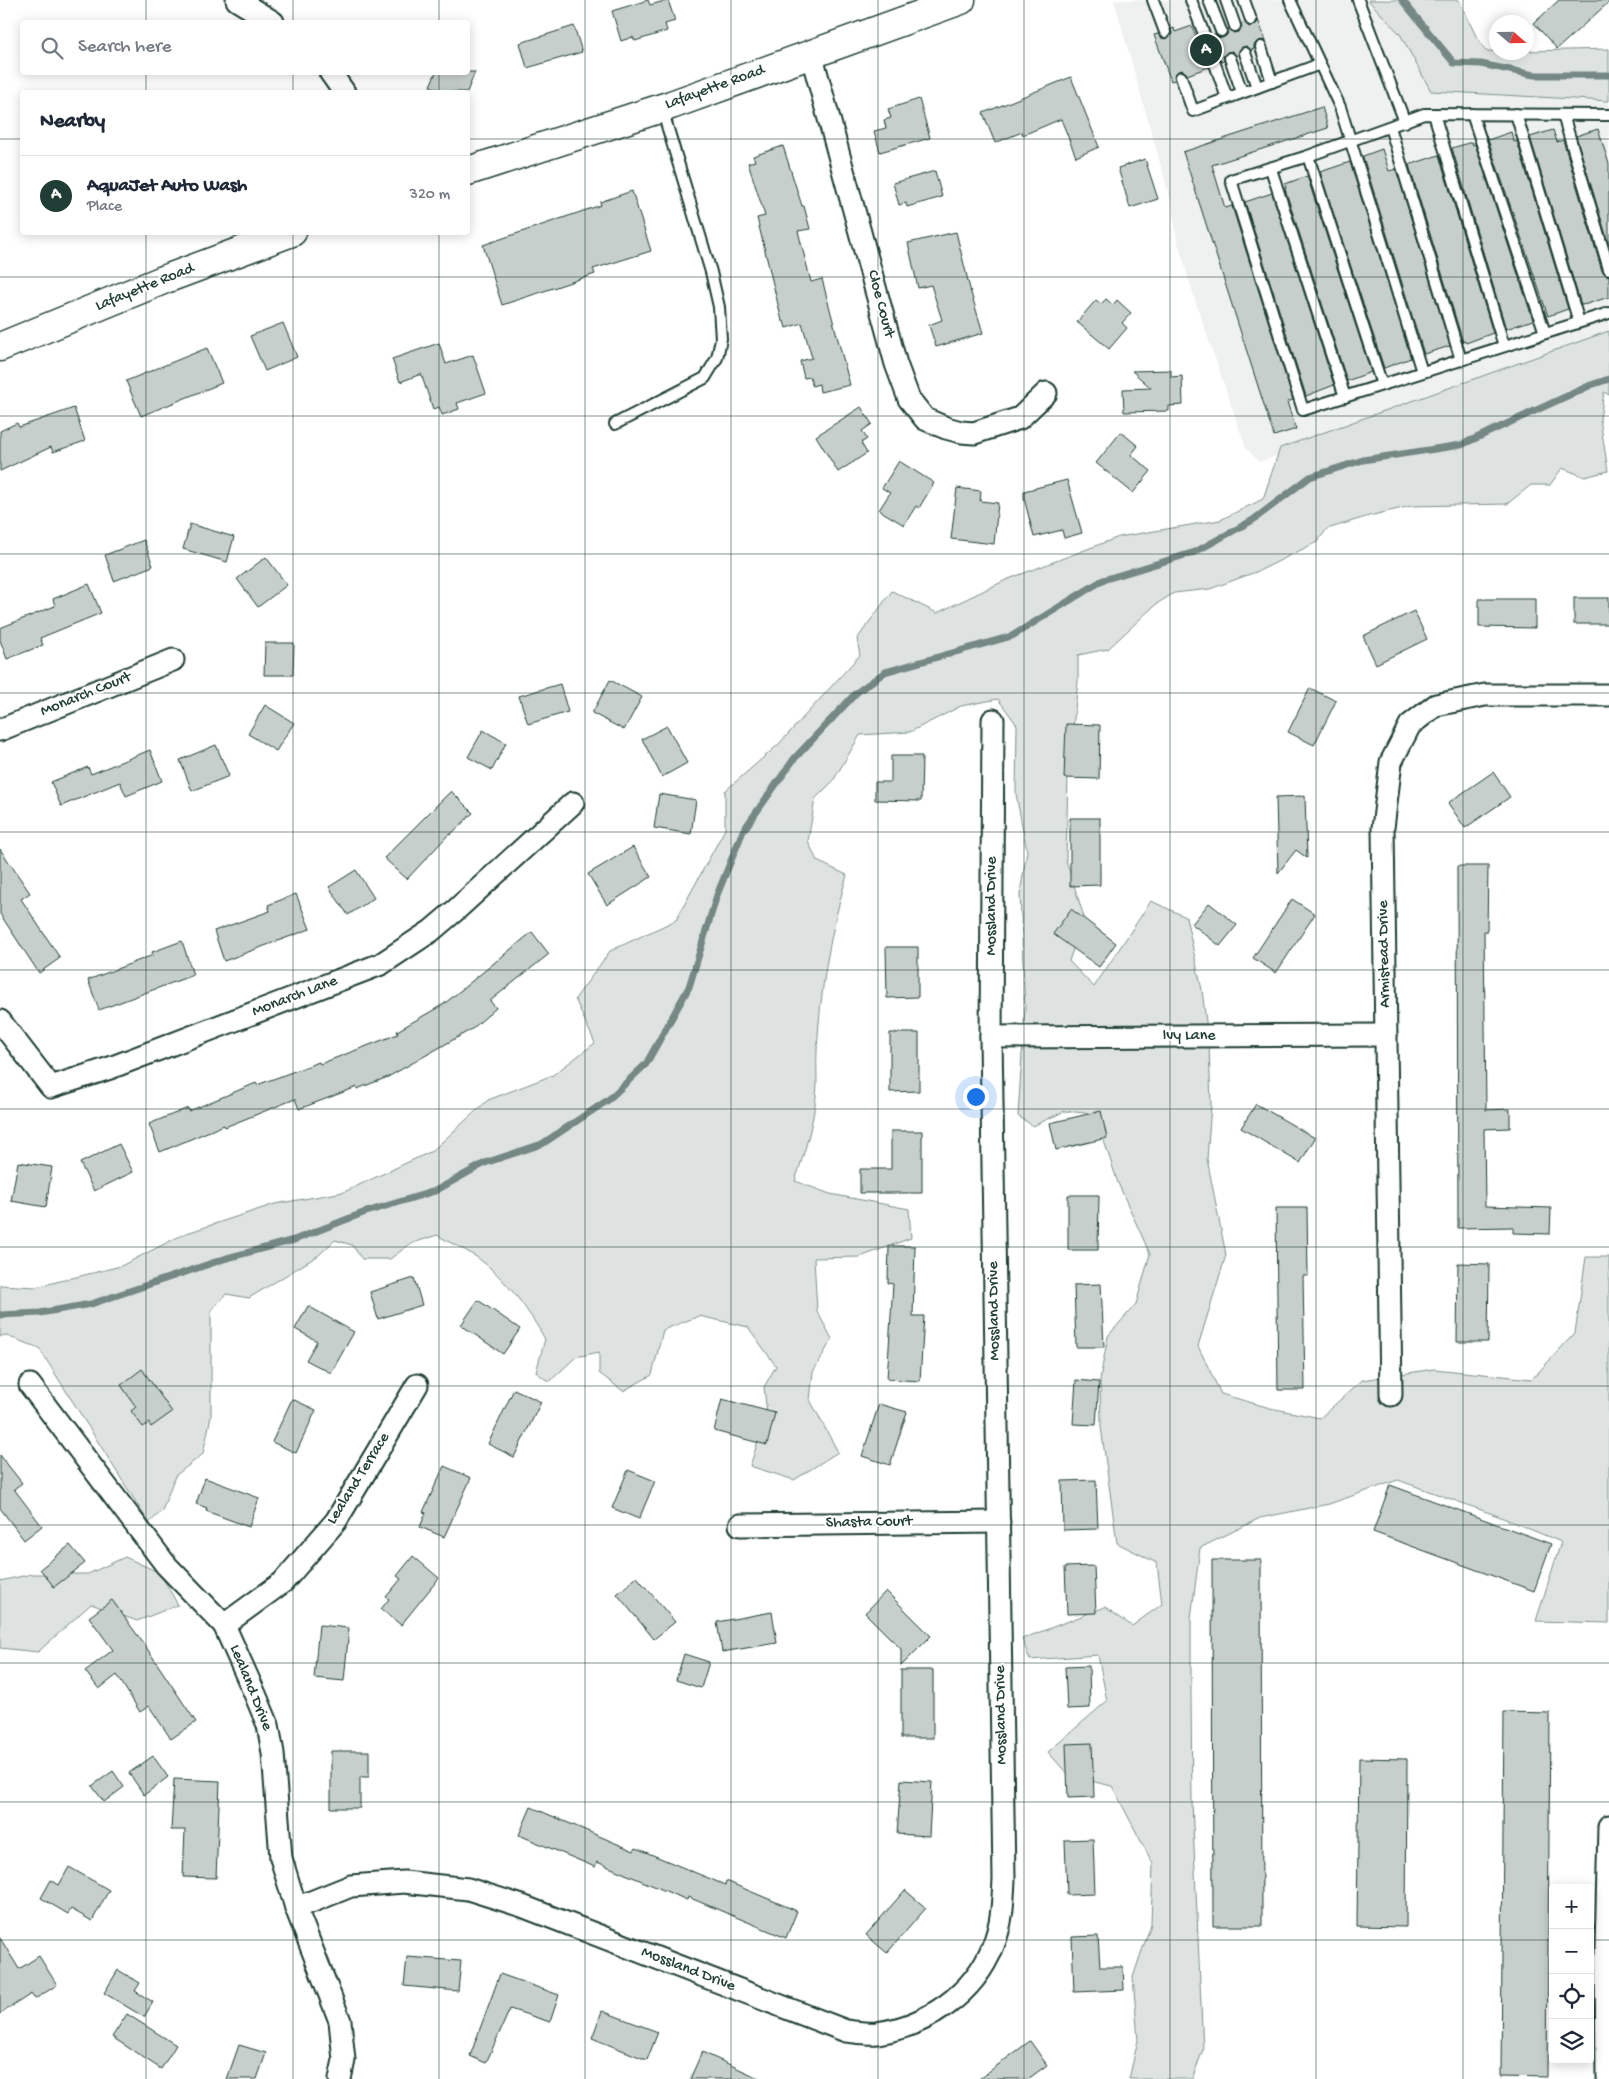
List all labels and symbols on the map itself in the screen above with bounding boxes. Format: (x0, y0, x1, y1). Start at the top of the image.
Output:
north arrow (1489, 15, 1534, 60)
pin: A (1190, 31, 1222, 69)
street label: Lafayette Road (663, 61, 769, 115)
street label: Lafayette Road (93, 259, 199, 316)
street label: Cloe Court (862, 268, 899, 341)
street label: Monarch Court (38, 668, 135, 722)
street label: Mossland Drive (983, 856, 1002, 956)
street label: Armistead Drive (1375, 899, 1395, 1008)
street label: Monarch Lane (250, 972, 341, 1022)
street label: Ivy Lane (1162, 1027, 1216, 1046)
your location (963, 1084, 989, 1110)
street label: Mossland Drive (985, 1260, 1005, 1361)
street label: Lealand Terrace (323, 1429, 395, 1528)
street label: Shasta Court (826, 1513, 914, 1533)
street label: Lealand Drive (224, 1642, 276, 1734)
street label: Mossland Drive (992, 1664, 1012, 1765)
street label: Mossland Drive (638, 1943, 738, 1997)

